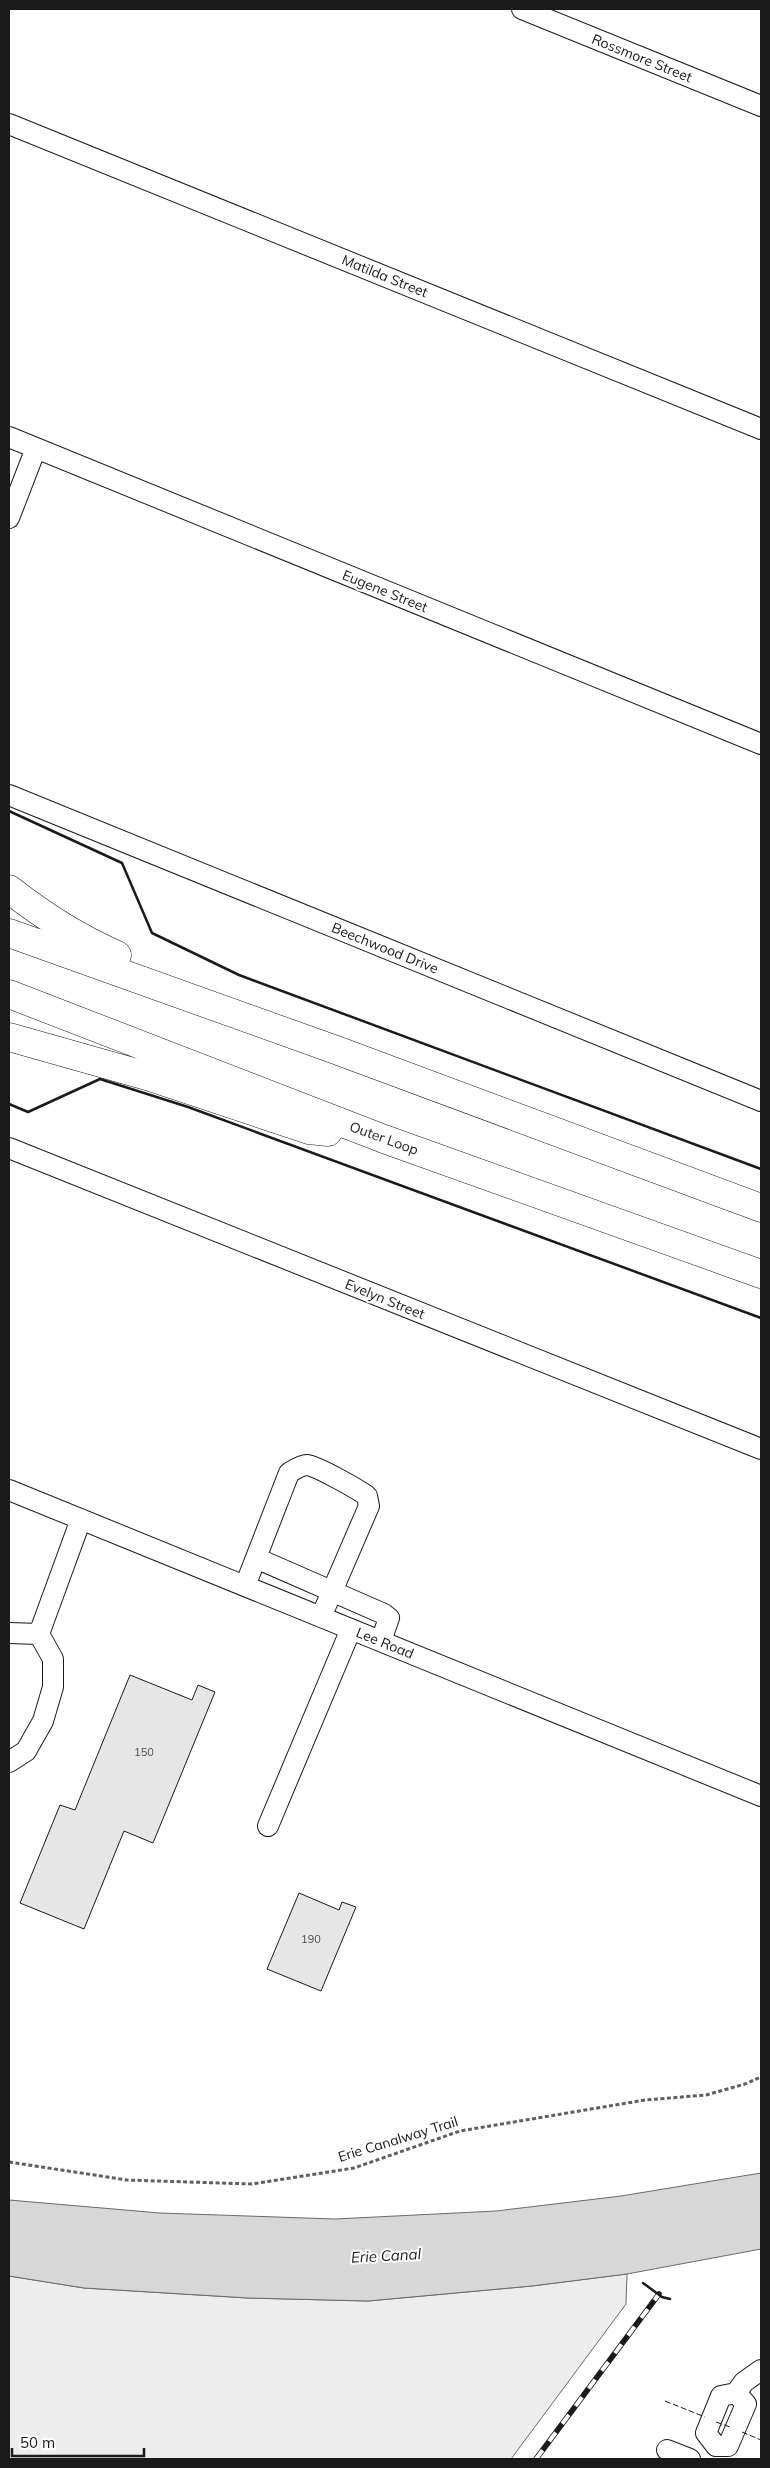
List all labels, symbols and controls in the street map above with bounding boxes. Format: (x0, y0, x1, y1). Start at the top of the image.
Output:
street label: Rossmore Street (589, 30, 695, 86)
street label: Matilda Street (339, 251, 431, 301)
street label: Eugene Street (340, 566, 430, 616)
street label: Beechwood Drive (329, 918, 441, 978)
street label: Outer Loop (347, 1117, 421, 1159)
street label: Evelyn Street (342, 1275, 428, 1323)
street label: Lee Road (353, 1623, 417, 1663)
house number: 150 (134, 1745, 154, 1759)
house number: 190 (301, 1932, 321, 1946)
street label: Erie Canalway Trail (336, 2112, 460, 2166)
water label: Erie Canal (350, 2244, 422, 2267)
scale bar (12, 2426, 145, 2458)
text: 50 m (20, 2433, 55, 2452)

